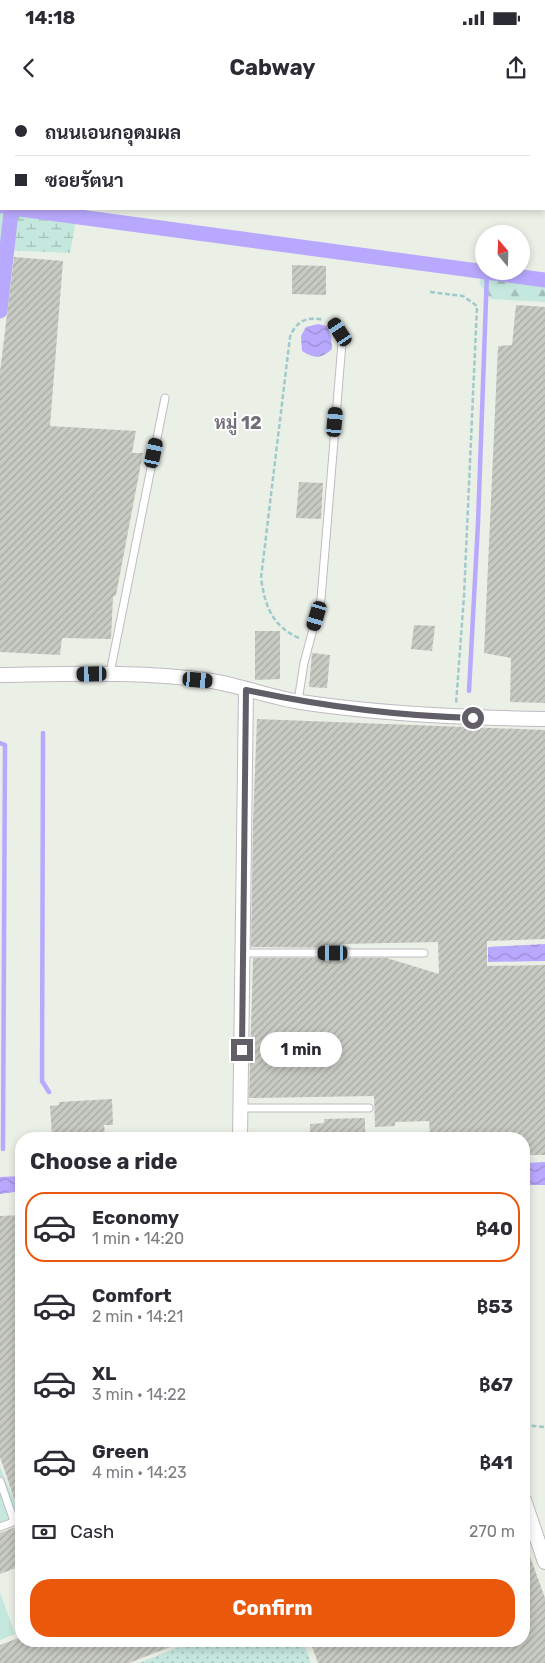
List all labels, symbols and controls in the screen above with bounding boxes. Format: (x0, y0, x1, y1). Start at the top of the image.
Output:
text: 14:18 (25, 6, 75, 29)
icon: back (15, 54, 43, 82)
text: Cabway (230, 54, 315, 81)
icon: share (502, 54, 530, 82)
text: ถนนเอนกอุดมผล (45, 121, 181, 144)
text: ซอยรัตนา (45, 169, 124, 192)
north arrow (475, 225, 530, 280)
map controls (475, 225, 530, 280)
car (325, 315, 354, 349)
car (326, 406, 343, 438)
district label: หมู่ 12 (214, 411, 262, 436)
car (143, 437, 164, 469)
car (305, 599, 328, 633)
car (76, 666, 107, 682)
car (182, 671, 213, 689)
route start (462, 707, 484, 729)
car (318, 946, 348, 961)
callout: 1 min (260, 1032, 342, 1068)
route end (231, 1039, 253, 1061)
text: 1 min (281, 1040, 321, 1059)
text: Choose a ride (30, 1148, 177, 1175)
icon: car (32, 1205, 77, 1250)
text: Economy (92, 1206, 179, 1229)
text: ฿40 (476, 1217, 513, 1240)
text: 1 min · 14:20 (92, 1229, 184, 1248)
icon: car (32, 1283, 77, 1328)
text: Comfort (92, 1284, 172, 1307)
text: ฿53 (477, 1295, 513, 1318)
text: 2 min · 14:21 (92, 1307, 183, 1326)
icon: car (32, 1361, 77, 1406)
text: XL (92, 1362, 116, 1385)
text: ฿67 (479, 1373, 513, 1396)
text: 3 min · 14:22 (92, 1385, 186, 1404)
icon: car (32, 1439, 77, 1484)
text: Green (92, 1440, 149, 1463)
text: ฿41 (480, 1451, 513, 1474)
text: 4 min · 14:23 (92, 1463, 187, 1482)
icon: cash (30, 1518, 58, 1546)
text: Cash (70, 1520, 114, 1543)
text: 270 m (469, 1522, 515, 1541)
button: Confirm (30, 1579, 515, 1637)

